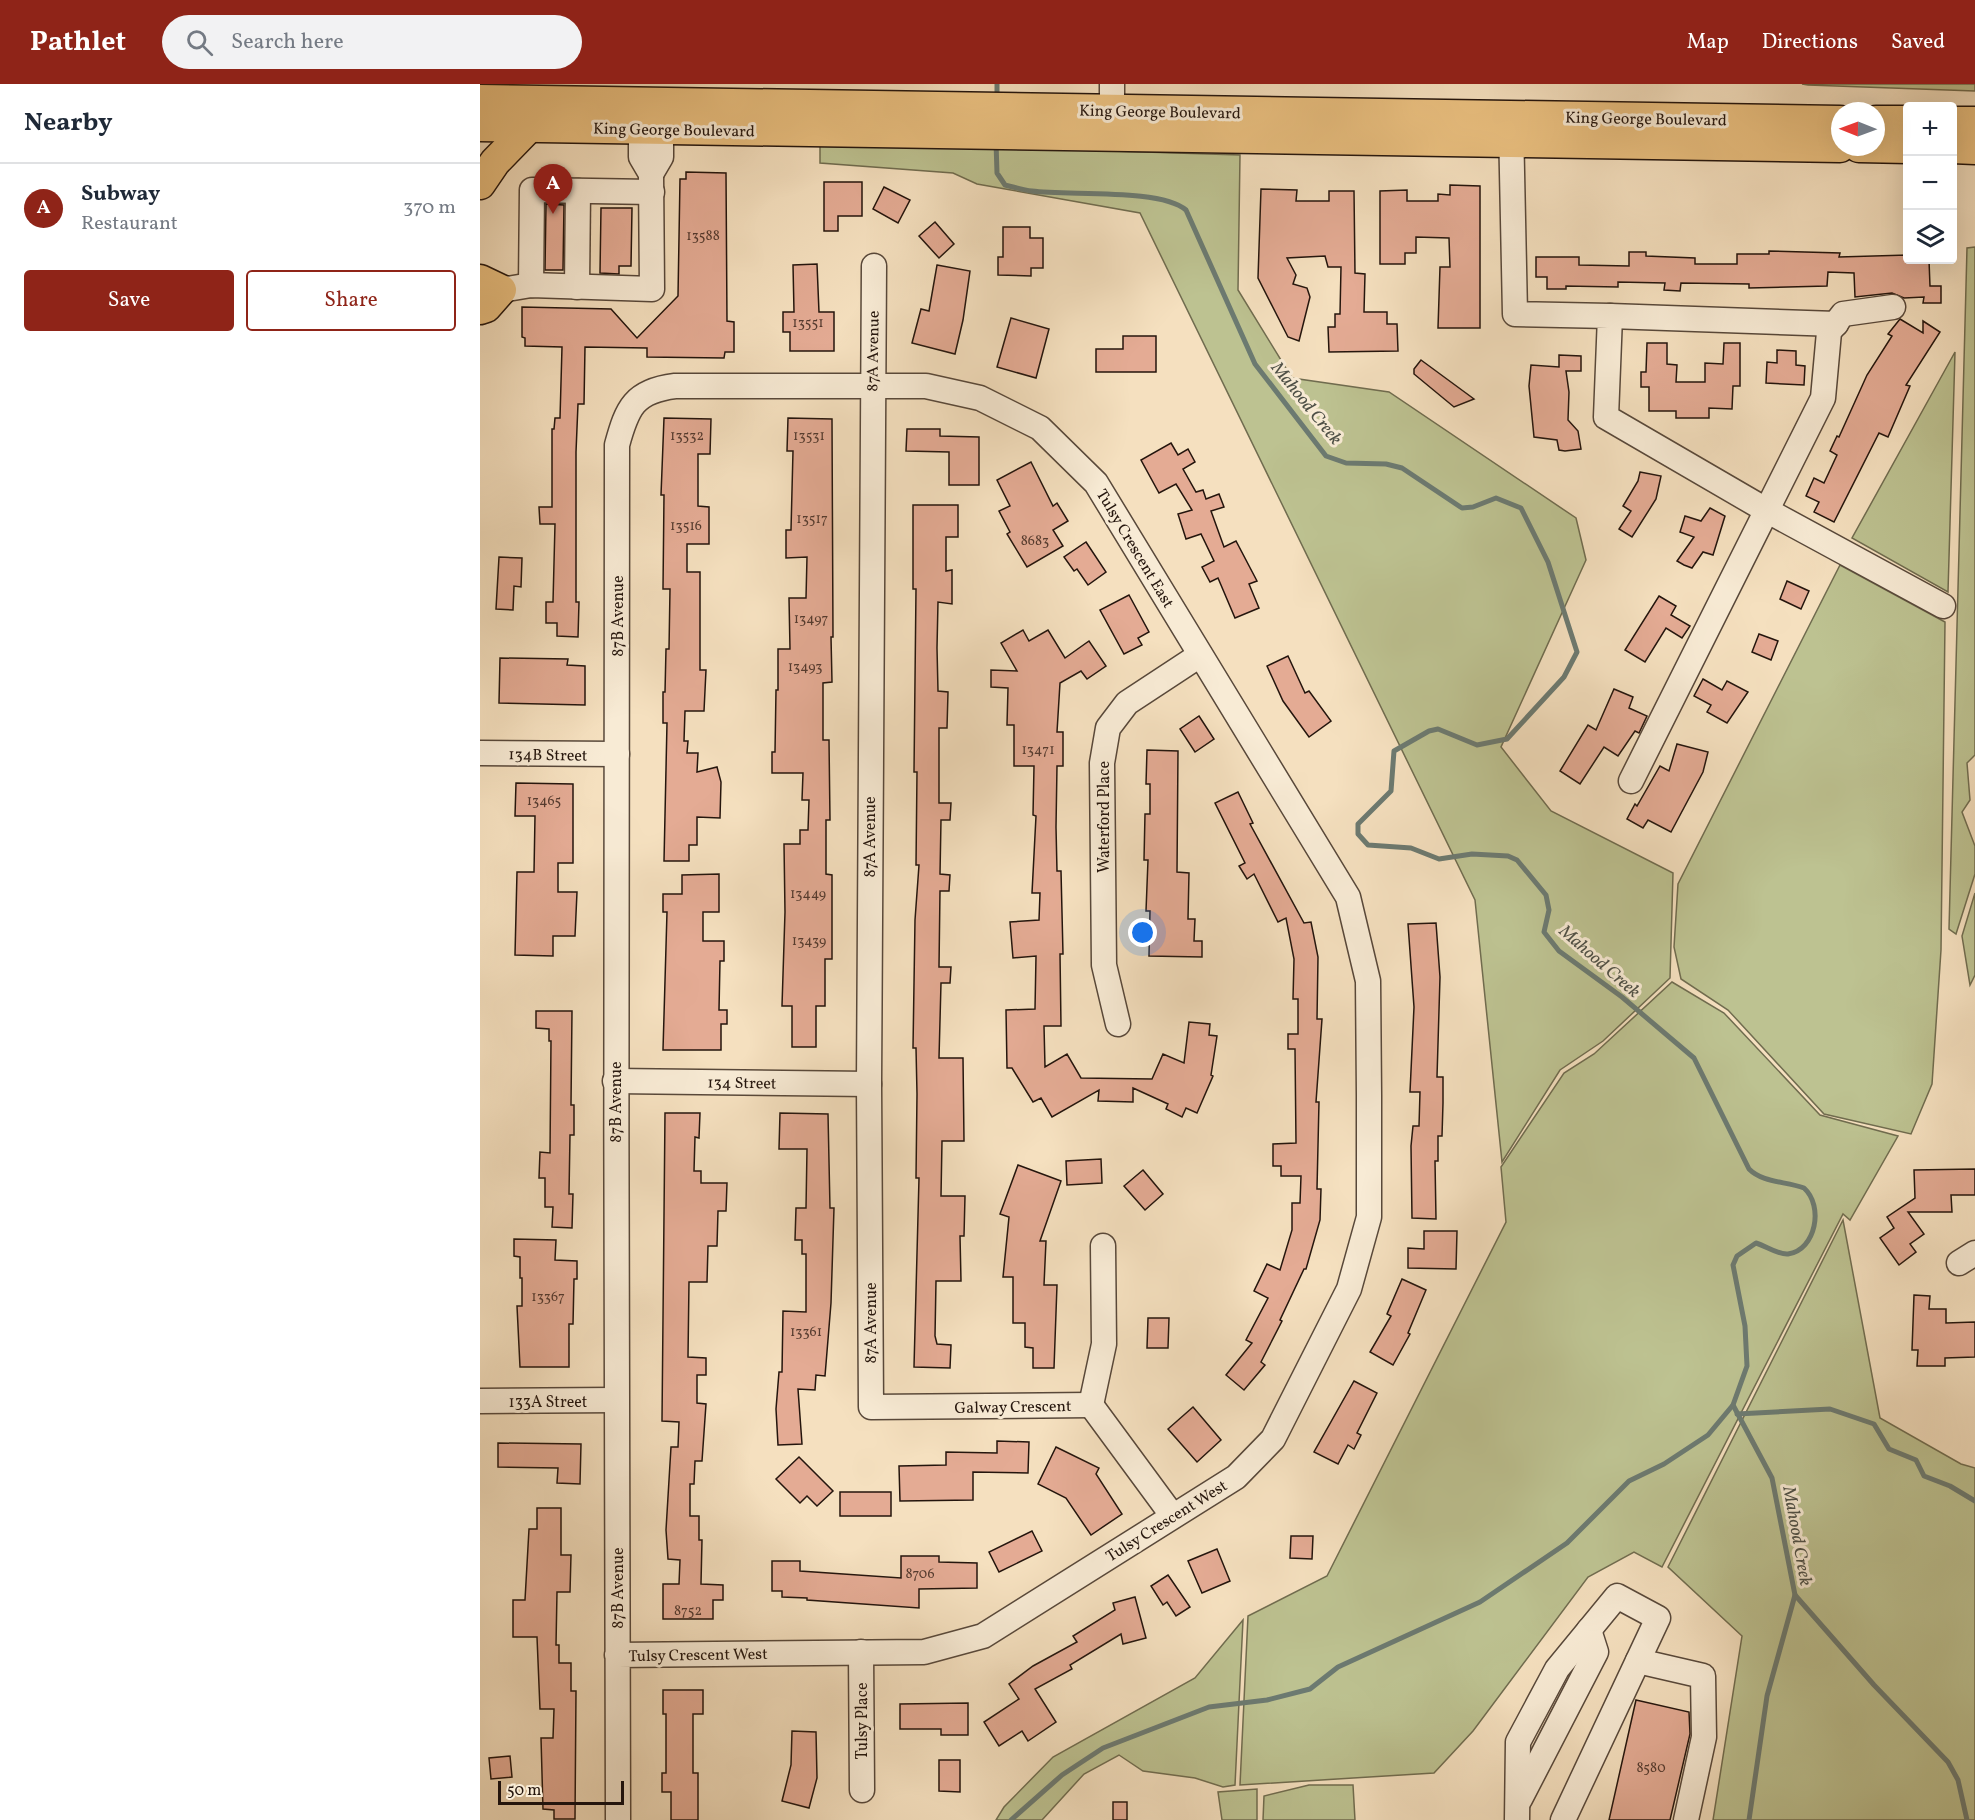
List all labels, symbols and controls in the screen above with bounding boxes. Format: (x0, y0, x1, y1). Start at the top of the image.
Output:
search box (162, 15, 582, 69)
text: Pathlet (30, 23, 126, 62)
icon: search (183, 26, 216, 59)
text: Search here (231, 27, 344, 58)
text: Map (1687, 28, 1729, 57)
text: Directions (1762, 28, 1858, 57)
text: Saved (1891, 28, 1945, 57)
street label: King George Boulevard (1079, 101, 1241, 125)
north arrow (1831, 102, 1885, 156)
map controls (1903, 102, 1957, 264)
button: + (1903, 102, 1957, 156)
text: Nearby (24, 105, 113, 141)
street label: King George Boulevard (1565, 108, 1727, 132)
street label: King George Boulevard (593, 119, 755, 143)
button: − (1903, 156, 1957, 210)
pin: A (534, 164, 572, 214)
text: Subway (81, 179, 160, 210)
text: A (36, 194, 51, 222)
text: 370 m (403, 194, 456, 222)
text: Restaurant (81, 210, 178, 238)
button: layers (1903, 210, 1957, 264)
house number: 13588 (686, 227, 720, 246)
button: Save (24, 270, 234, 331)
button: Share (246, 270, 456, 331)
street label: 87A Avenue (862, 310, 886, 392)
house number: 13551 (792, 314, 824, 333)
water label: Mahood Creek (1264, 356, 1347, 451)
house number: 13532 (670, 427, 704, 446)
house number: 13531 (793, 427, 825, 446)
street label: Tulsy Crescent East (1090, 485, 1179, 613)
house number: 13517 (796, 510, 828, 529)
house number: 13516 (670, 517, 702, 536)
house number: 8683 (1021, 532, 1049, 551)
street label: 87B Avenue (608, 575, 630, 657)
house number: 13497 (794, 610, 829, 629)
house number: 13493 (788, 658, 822, 677)
house number: 13471 (1021, 741, 1055, 760)
street label: 134B Street (508, 744, 588, 768)
street label: Waterford Place (1094, 761, 1116, 873)
house number: 13465 (527, 792, 561, 811)
street label: 87A Avenue (860, 796, 882, 878)
house number: 13449 (790, 885, 826, 904)
your location (1128, 918, 1157, 947)
water label: Mahood Creek (1552, 919, 1645, 1005)
house number: 13439 (792, 932, 826, 951)
street label: 87B Avenue (606, 1061, 628, 1143)
street label: 134 Street (707, 1072, 777, 1096)
street label: 87A Avenue (861, 1282, 883, 1364)
house number: 13367 (531, 1288, 565, 1307)
house number: 13361 (790, 1323, 822, 1342)
street label: 133A Street (509, 1392, 588, 1414)
street label: Galway Crescent (954, 1396, 1072, 1420)
street label: Tulsy Crescent West (1102, 1475, 1232, 1568)
water label: Mahood Creek (1775, 1484, 1818, 1588)
street label: 87B Avenue (608, 1547, 630, 1629)
house number: 8706 (905, 1565, 935, 1584)
house number: 8752 (674, 1602, 702, 1621)
street label: Tulsy Crescent West (628, 1644, 768, 1668)
street label: Tulsy Place (852, 1682, 874, 1760)
house number: 8580 (1636, 1759, 1666, 1778)
scale bar (498, 1778, 624, 1806)
text: 50 m (507, 1780, 541, 1802)

